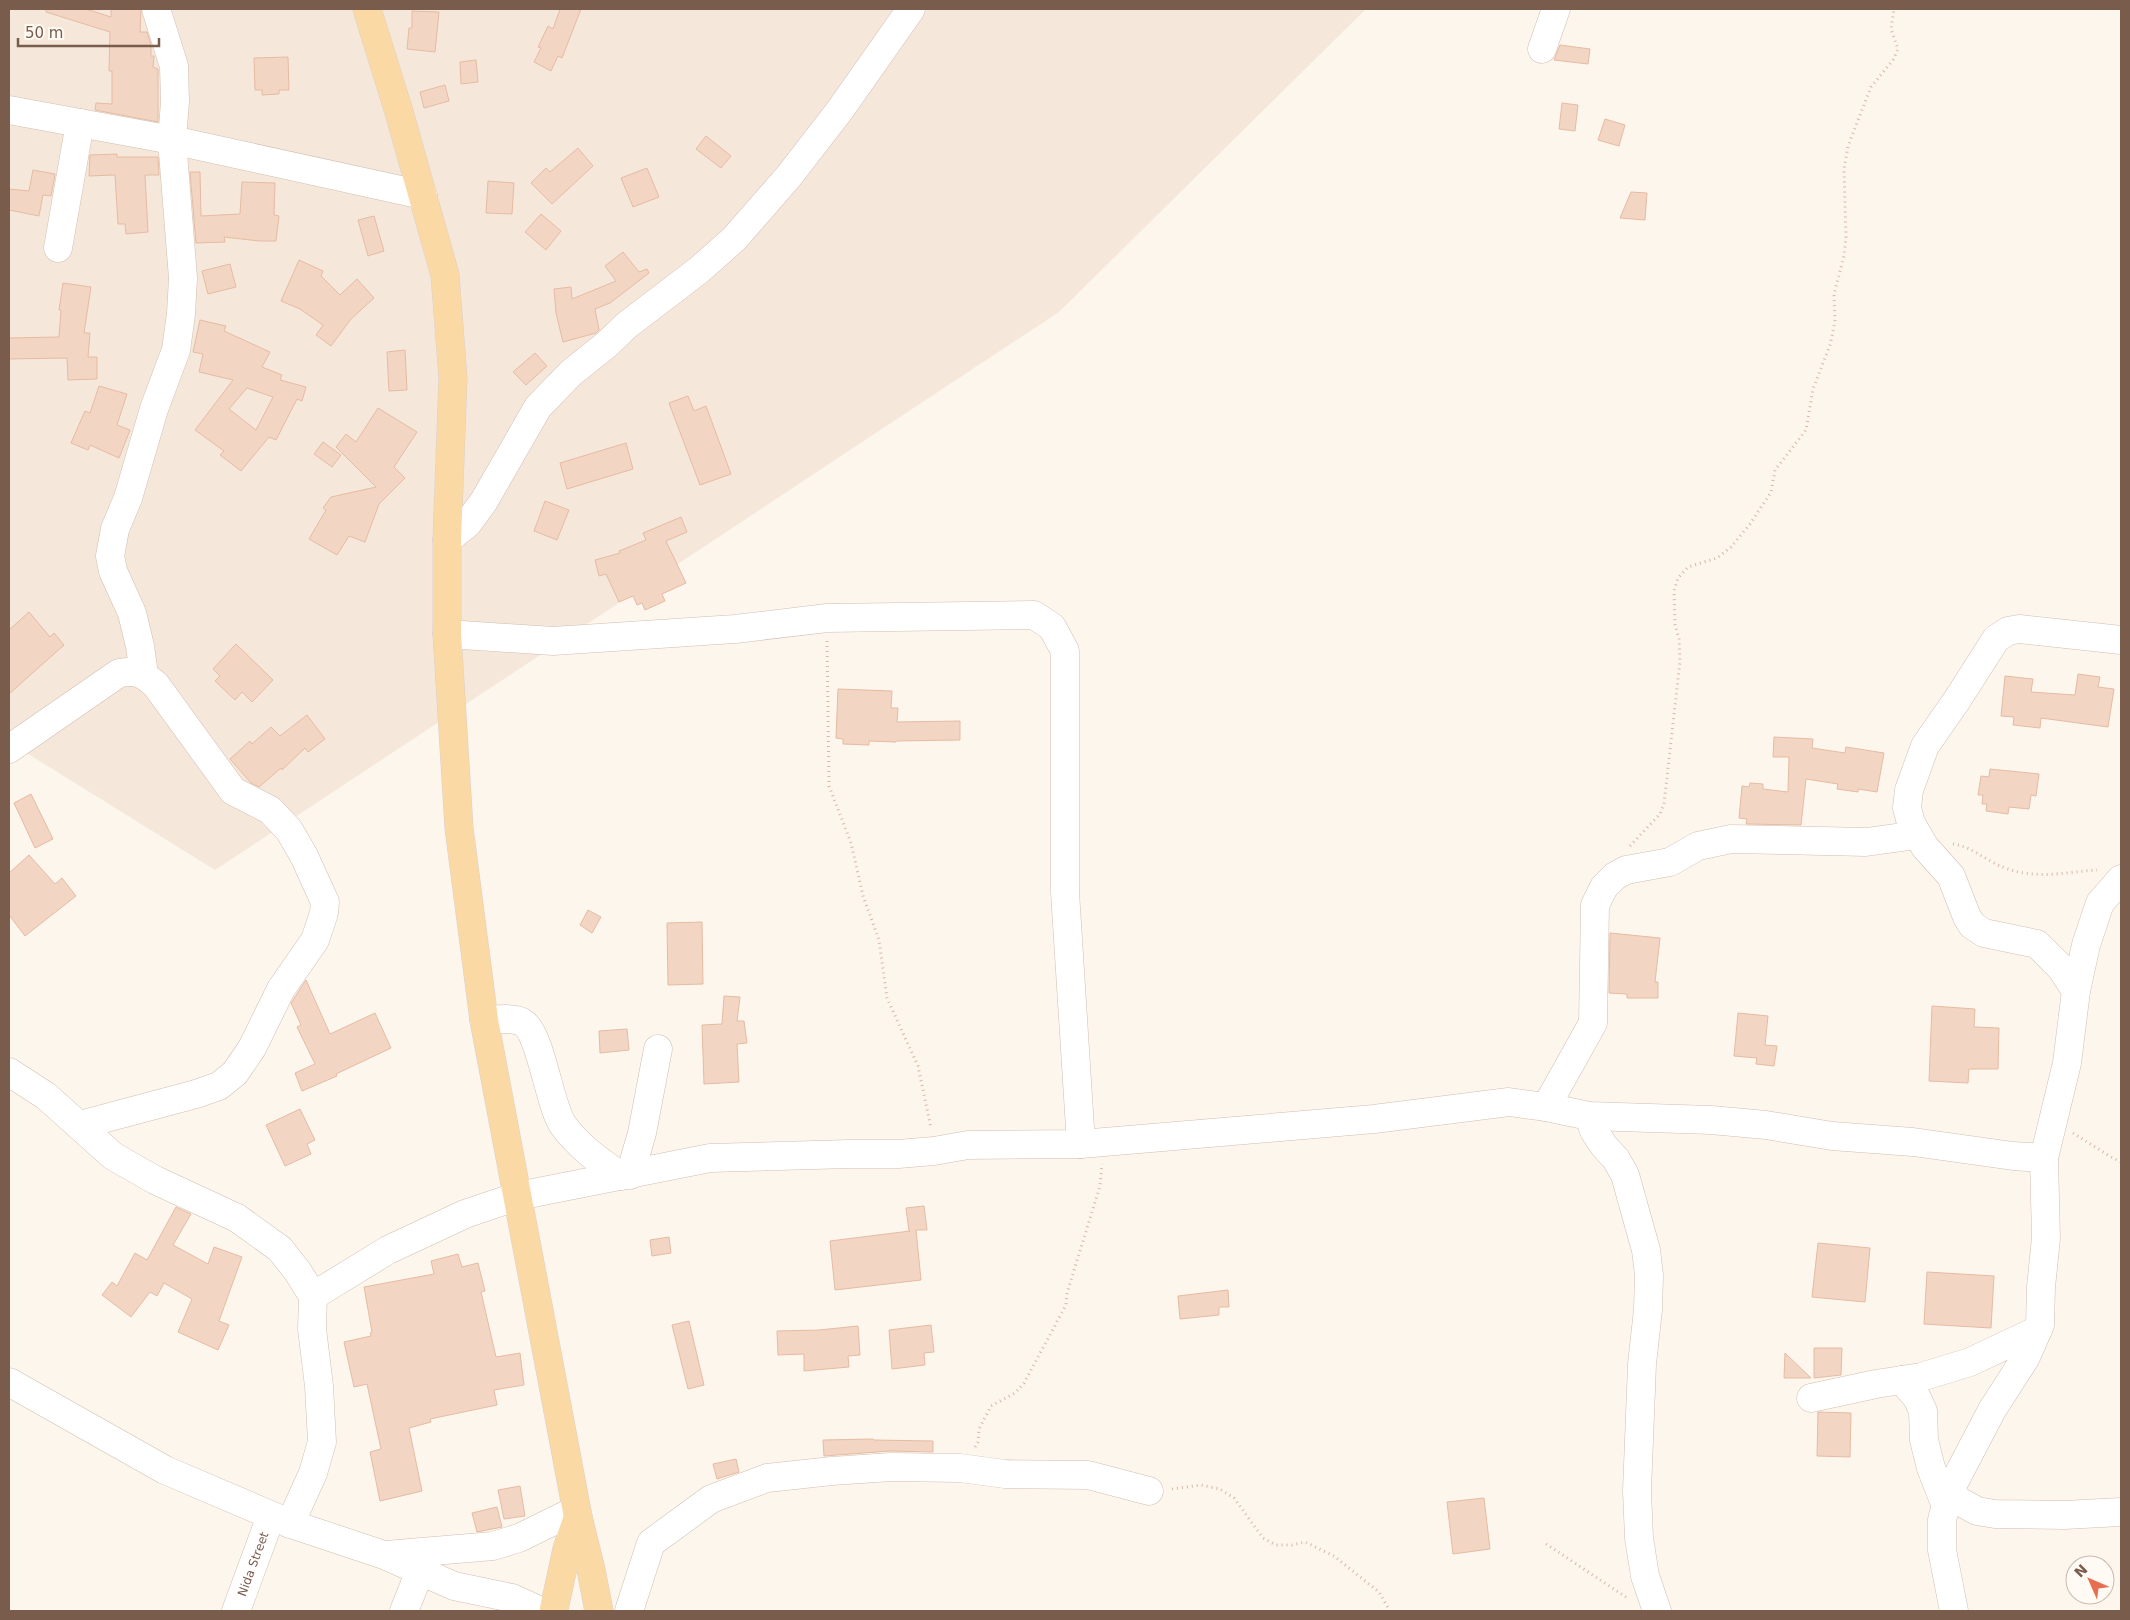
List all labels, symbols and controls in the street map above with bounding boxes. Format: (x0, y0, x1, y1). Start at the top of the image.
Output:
scale bar (18, 15, 159, 47)
text: 50 m (25, 24, 63, 42)
street label: Nida Street (235, 1530, 272, 1598)
north arrow (2065, 1555, 2115, 1605)
text: N (2071, 1561, 2091, 1581)

